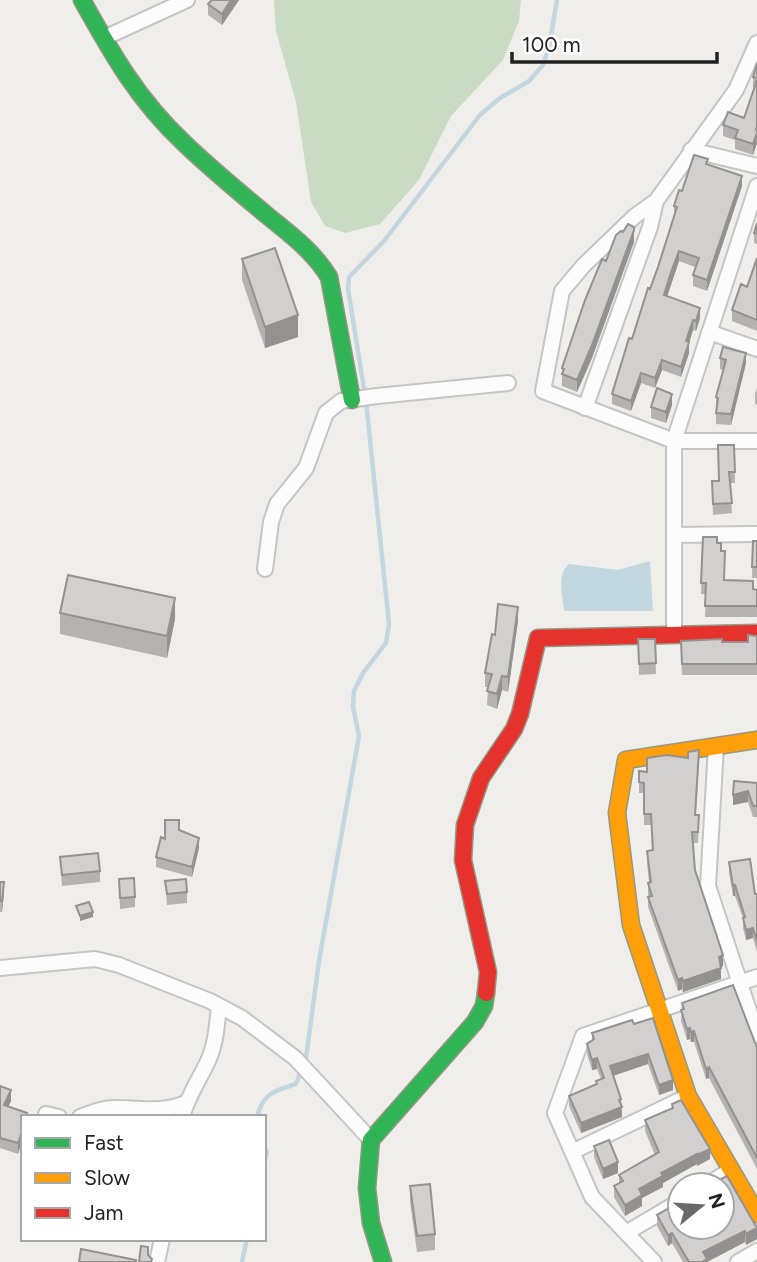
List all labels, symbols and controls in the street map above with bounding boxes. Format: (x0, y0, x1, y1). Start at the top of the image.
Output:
scale bar (512, 21, 717, 65)
text: 100 m (522, 32, 581, 57)
legend (21, 1115, 266, 1241)
text: Fast (84, 1130, 124, 1155)
text: Slow (84, 1165, 130, 1190)
north arrow (666, 1171, 736, 1241)
text: N (703, 1190, 730, 1211)
text: Jam (84, 1200, 123, 1225)

